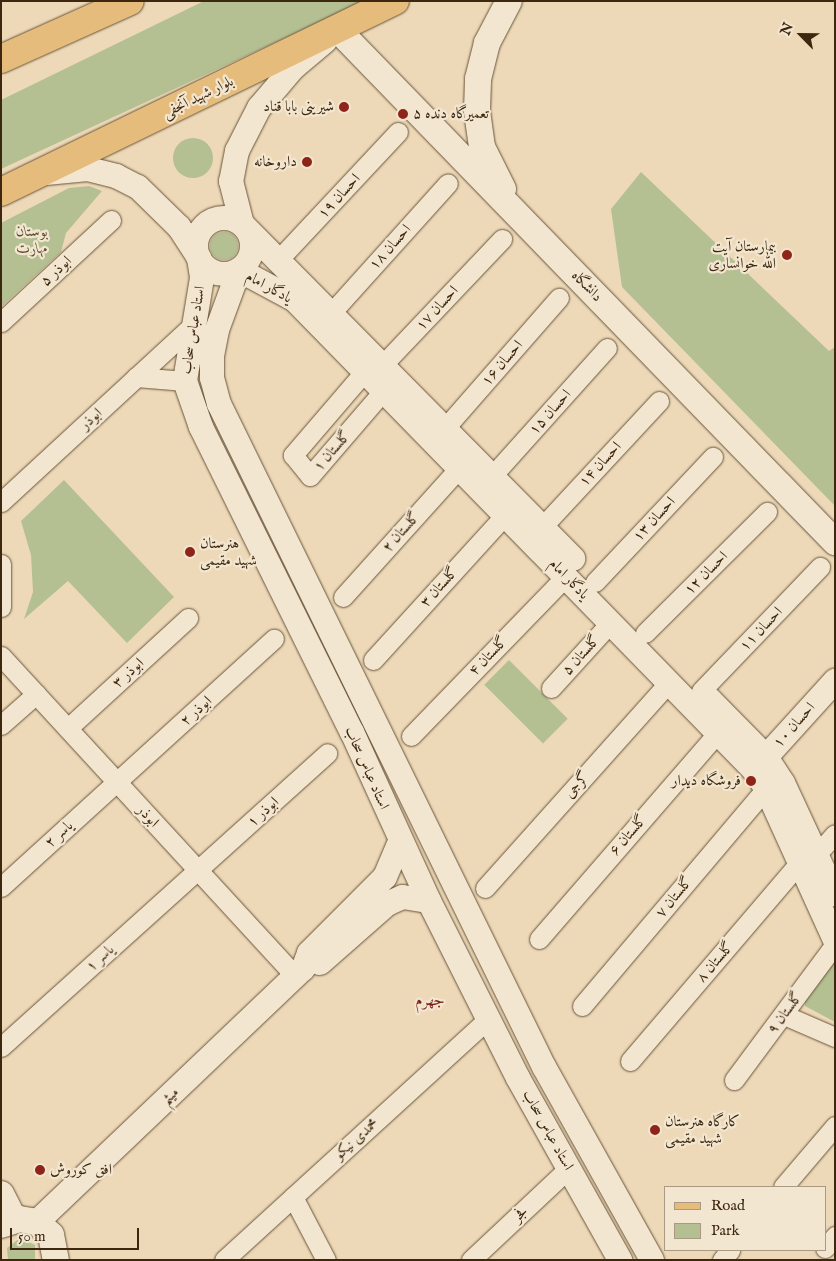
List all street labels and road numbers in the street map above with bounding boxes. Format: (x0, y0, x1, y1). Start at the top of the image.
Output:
street label: بلوار شهید آنجفی (160, 72, 236, 122)
street label: احسان ۱۹ (314, 170, 364, 222)
street label: احسان ۱۸ (365, 221, 415, 273)
street label: ابوذر ۵ (37, 252, 75, 290)
street label: دانشگاه (568, 266, 606, 306)
street label: یادگار امام (243, 267, 295, 307)
street label: احسان ۱۷ (412, 282, 462, 334)
street label: استاد عباس سحاب (177, 285, 209, 375)
street label: احسان ۱۶ (477, 337, 527, 389)
street label: احسان ۱۵ (525, 386, 575, 438)
street label: ابوذر (76, 404, 106, 434)
street label: گلستان ۱ (309, 427, 355, 475)
street label: احسان ۱۴ (575, 438, 625, 490)
street label: احسان ۱۳ (629, 493, 679, 545)
street label: گلستان ۲ (378, 508, 424, 556)
street label: احسان ۱۲ (680, 547, 732, 599)
street label: یادگار امام (545, 555, 593, 603)
street label: گلستان ۳ (416, 563, 462, 611)
street label: احسان ۱۱ (736, 603, 786, 655)
street label: گلستان ۵ (558, 631, 604, 679)
street label: گلستان ۴ (465, 633, 511, 679)
street label: ابوذر ۳ (109, 654, 147, 692)
street label: ابوذر ۲ (177, 692, 215, 730)
street label: احسان ۱۰ (769, 699, 819, 751)
street label: استاد عباس سحاب (341, 724, 393, 812)
street label: گرجی (561, 768, 593, 802)
street label: ابوذر ۱ (244, 793, 282, 831)
street label: ابوذر (133, 801, 163, 831)
street label: گلستان ۶ (605, 811, 651, 859)
street label: یاسر ۲ (41, 817, 77, 851)
street label: گلستان ۷ (652, 873, 696, 921)
street label: گلستان ۸ (692, 938, 738, 986)
street label: یاسر ۱ (82, 941, 118, 975)
street label: گلستان ۹ (764, 988, 806, 1038)
street label: میثم (157, 1083, 183, 1109)
street label: استاد عباس سحاب (519, 1087, 577, 1173)
street label: محمدی نیکو (330, 1114, 382, 1164)
street label: فجر (508, 1202, 532, 1226)

